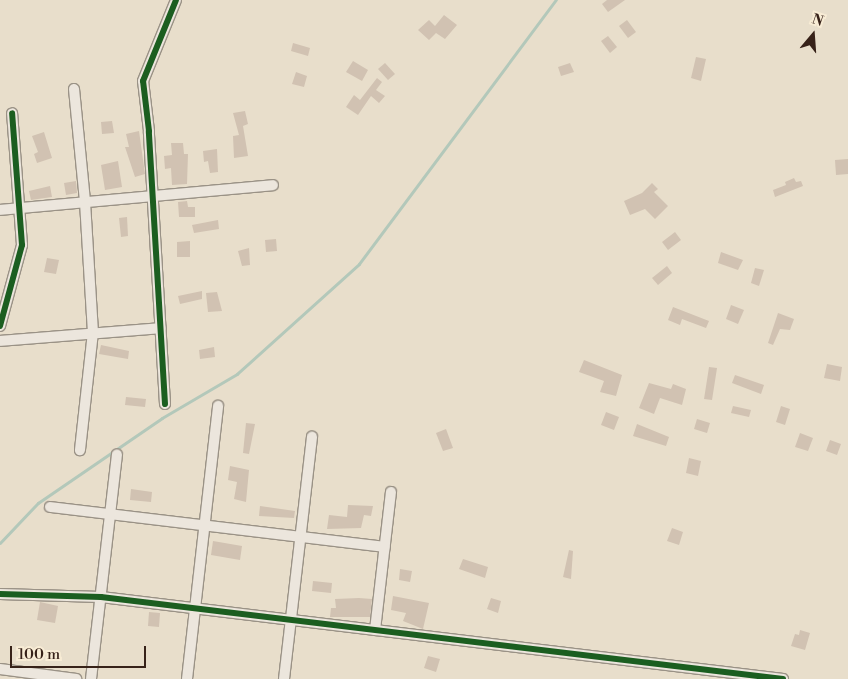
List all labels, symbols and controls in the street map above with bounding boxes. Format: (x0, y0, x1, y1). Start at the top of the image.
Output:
north arrow (788, 10, 838, 60)
text: N (810, 10, 826, 31)
scale bar (12, 636, 149, 668)
text: 100 m (18, 645, 60, 664)

